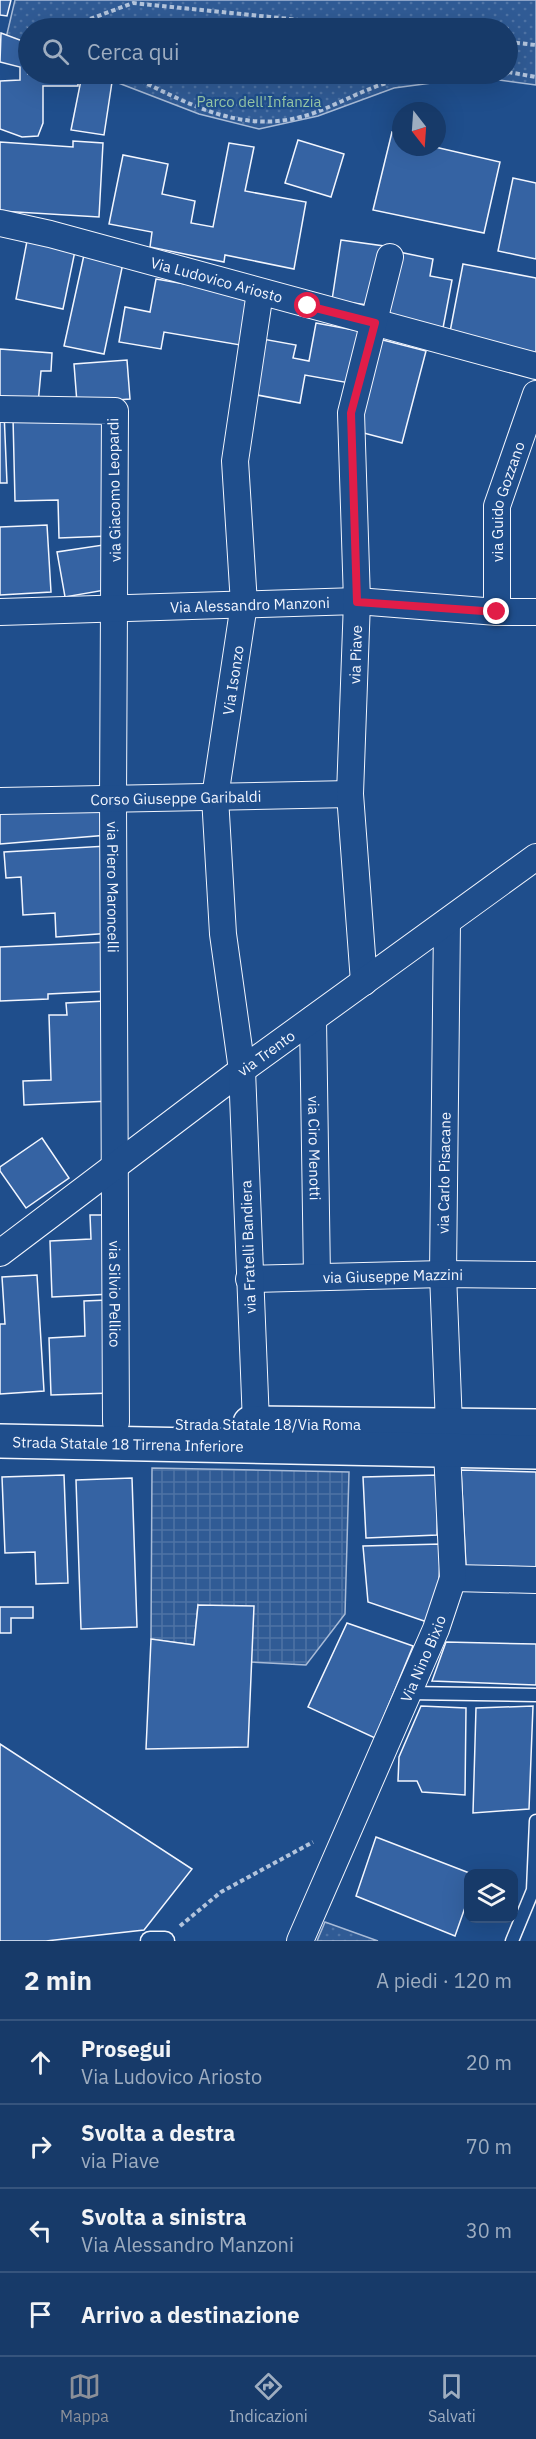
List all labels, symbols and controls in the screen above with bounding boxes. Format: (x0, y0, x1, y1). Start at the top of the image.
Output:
search box (18, 18, 518, 84)
icon: search (39, 35, 72, 68)
text: Cerca qui (87, 37, 179, 66)
park label: Parco dell'Infanzia (196, 92, 322, 111)
north arrow (392, 102, 446, 156)
street label: Via Ludovico Ariosto (149, 252, 285, 306)
route start (294, 292, 320, 318)
street label: via Giacomo Leopardi (103, 418, 125, 562)
street label: via Guido Gozzano (487, 439, 528, 562)
street label: Via Alessandro Manzoni (170, 592, 330, 616)
route end (483, 598, 509, 624)
street label: via Piave (344, 625, 366, 684)
street label: Via Isonzo (218, 644, 247, 716)
street label: Corso Giuseppe Garibaldi (90, 786, 262, 809)
street label: via Piero Maroncelli (104, 821, 123, 953)
street label: via Trento (233, 1025, 298, 1080)
street label: via Ciro Menotti (305, 1095, 325, 1201)
street label: via Carlo Pisacane (433, 1112, 455, 1234)
street label: via Fratelli Bandiera (236, 1180, 260, 1314)
street label: via Silvio Pellico (106, 1240, 125, 1348)
street label: via Giuseppe Mazzini (323, 1264, 463, 1287)
street label: Strada Statale 18/Via Roma (175, 1415, 361, 1434)
street label: Strada Statale 18 Tirrena Inferiore (12, 1432, 244, 1455)
street label: Via Nino Bixio (396, 1613, 449, 1705)
map controls (464, 1869, 518, 1923)
button: layers (464, 1869, 518, 1923)
text: 2 min (24, 1963, 92, 1997)
text: A piedi · 120 m (376, 1967, 512, 1994)
text: Prosegui (81, 2034, 171, 2063)
icon: ahead (24, 2046, 57, 2079)
text: 20 m (466, 2049, 512, 2076)
text: Via Ludovico Ariosto (81, 2063, 262, 2090)
text: Svolta a destra (81, 2118, 235, 2147)
icon: right (24, 2130, 57, 2163)
text: 70 m (466, 2133, 512, 2160)
text: via Piave (81, 2147, 160, 2174)
text: Svolta a sinistra (81, 2202, 246, 2231)
icon: left (24, 2214, 57, 2247)
text: 30 m (466, 2217, 512, 2244)
text: Via Alessandro Manzoni (81, 2231, 294, 2258)
icon: arrive (24, 2298, 57, 2331)
text: Arrivo a destinazione (81, 2300, 300, 2329)
tab: Mappa (60, 2370, 109, 2426)
tab: Indicazioni (229, 2370, 308, 2426)
tab: Salvati (428, 2370, 476, 2426)

